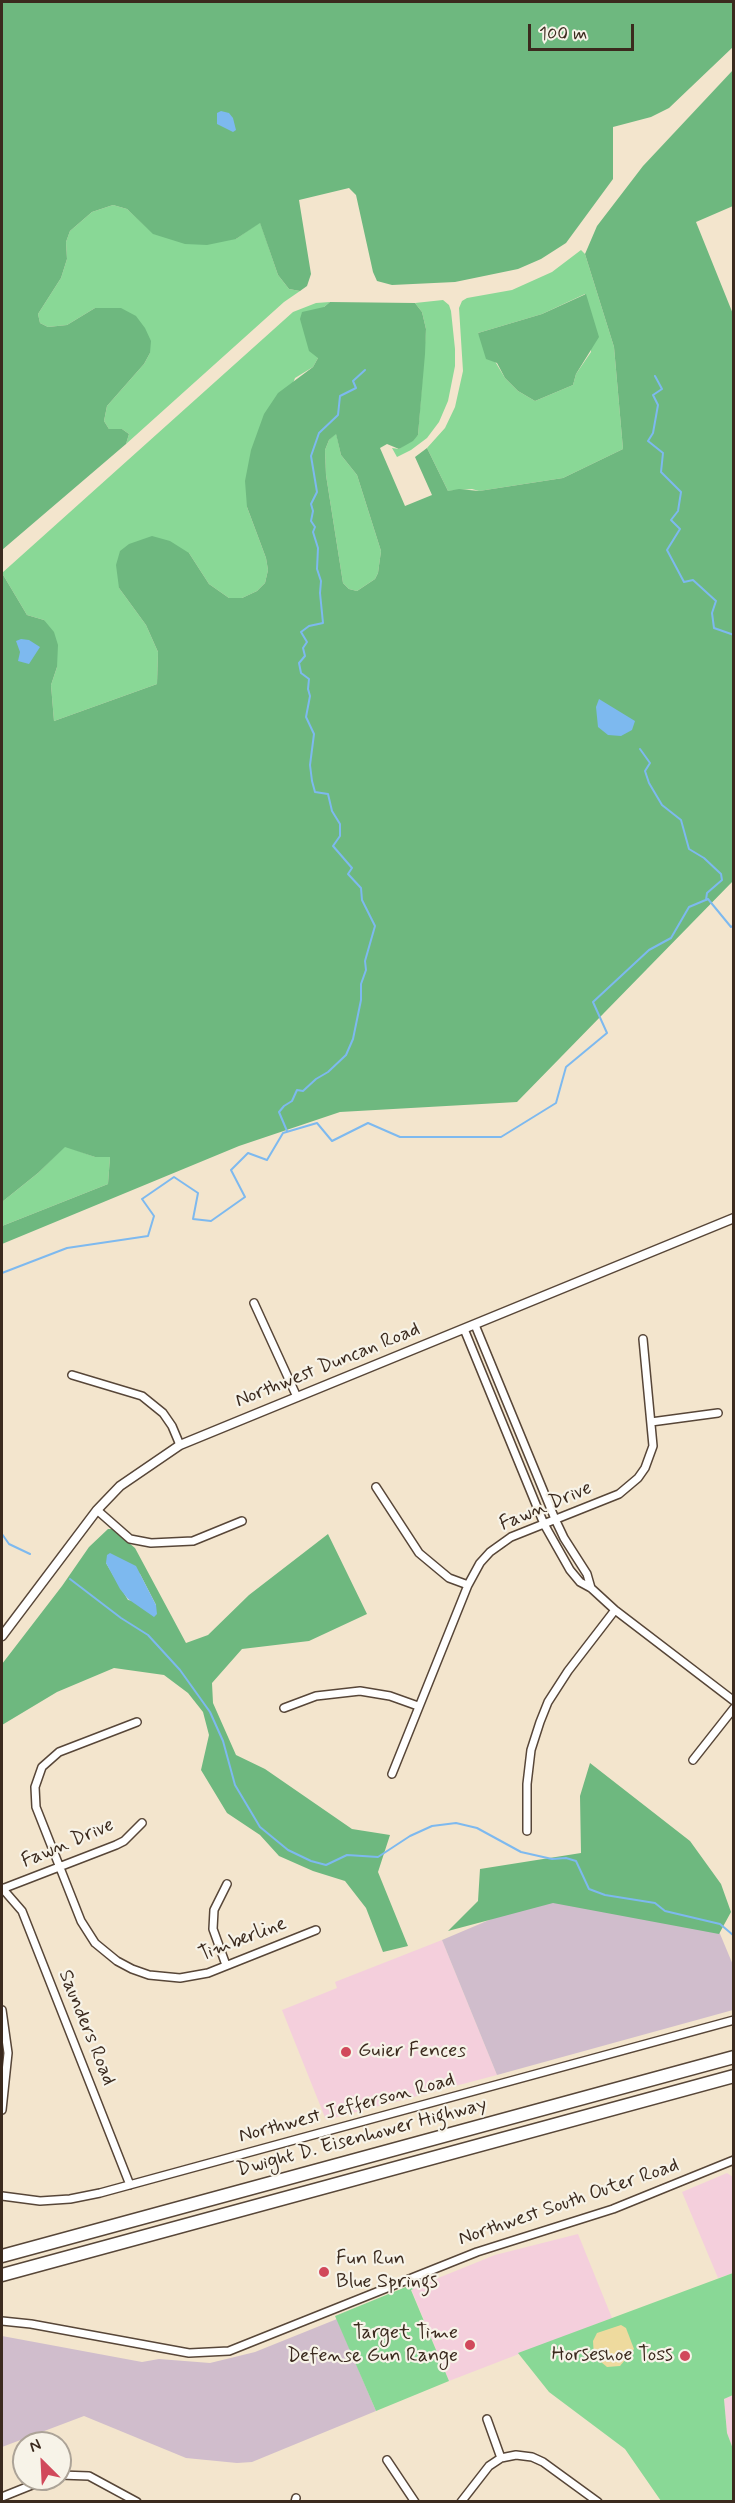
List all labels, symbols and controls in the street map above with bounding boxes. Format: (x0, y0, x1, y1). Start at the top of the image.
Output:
scale bar (531, 12, 638, 50)
text: 100 m (539, 22, 587, 46)
street label: Northwest Duncan Road (232, 1318, 424, 1414)
street label: Fawn Drive (496, 1477, 596, 1537)
street label: Fawn Drive (18, 1814, 118, 1874)
street label: Timberline (196, 1912, 290, 1968)
street label: Saunders Road (52, 1967, 120, 2089)
place label: Guier Fences (358, 2040, 466, 2064)
marker: Guier Fences (339, 2045, 353, 2059)
street label: Northwest Jefferson Road (236, 2069, 458, 2149)
street label: Dwight D. Eisenhower Highway (234, 2093, 490, 2183)
street label: Northwest South Outer Road (456, 2154, 682, 2252)
place label: Fun Run Blue Springs (336, 2248, 438, 2295)
marker: Fun Run Blue Springs (317, 2265, 331, 2279)
place label: Target Time Defense Gun Range (287, 2322, 458, 2369)
marker: Target Time Defense Gun Range (463, 2338, 477, 2352)
place label: Horseshoe Toss (552, 2344, 673, 2368)
marker: Horseshoe Toss (678, 2349, 692, 2363)
north arrow (12, 2431, 72, 2491)
text: N (26, 2434, 44, 2458)

